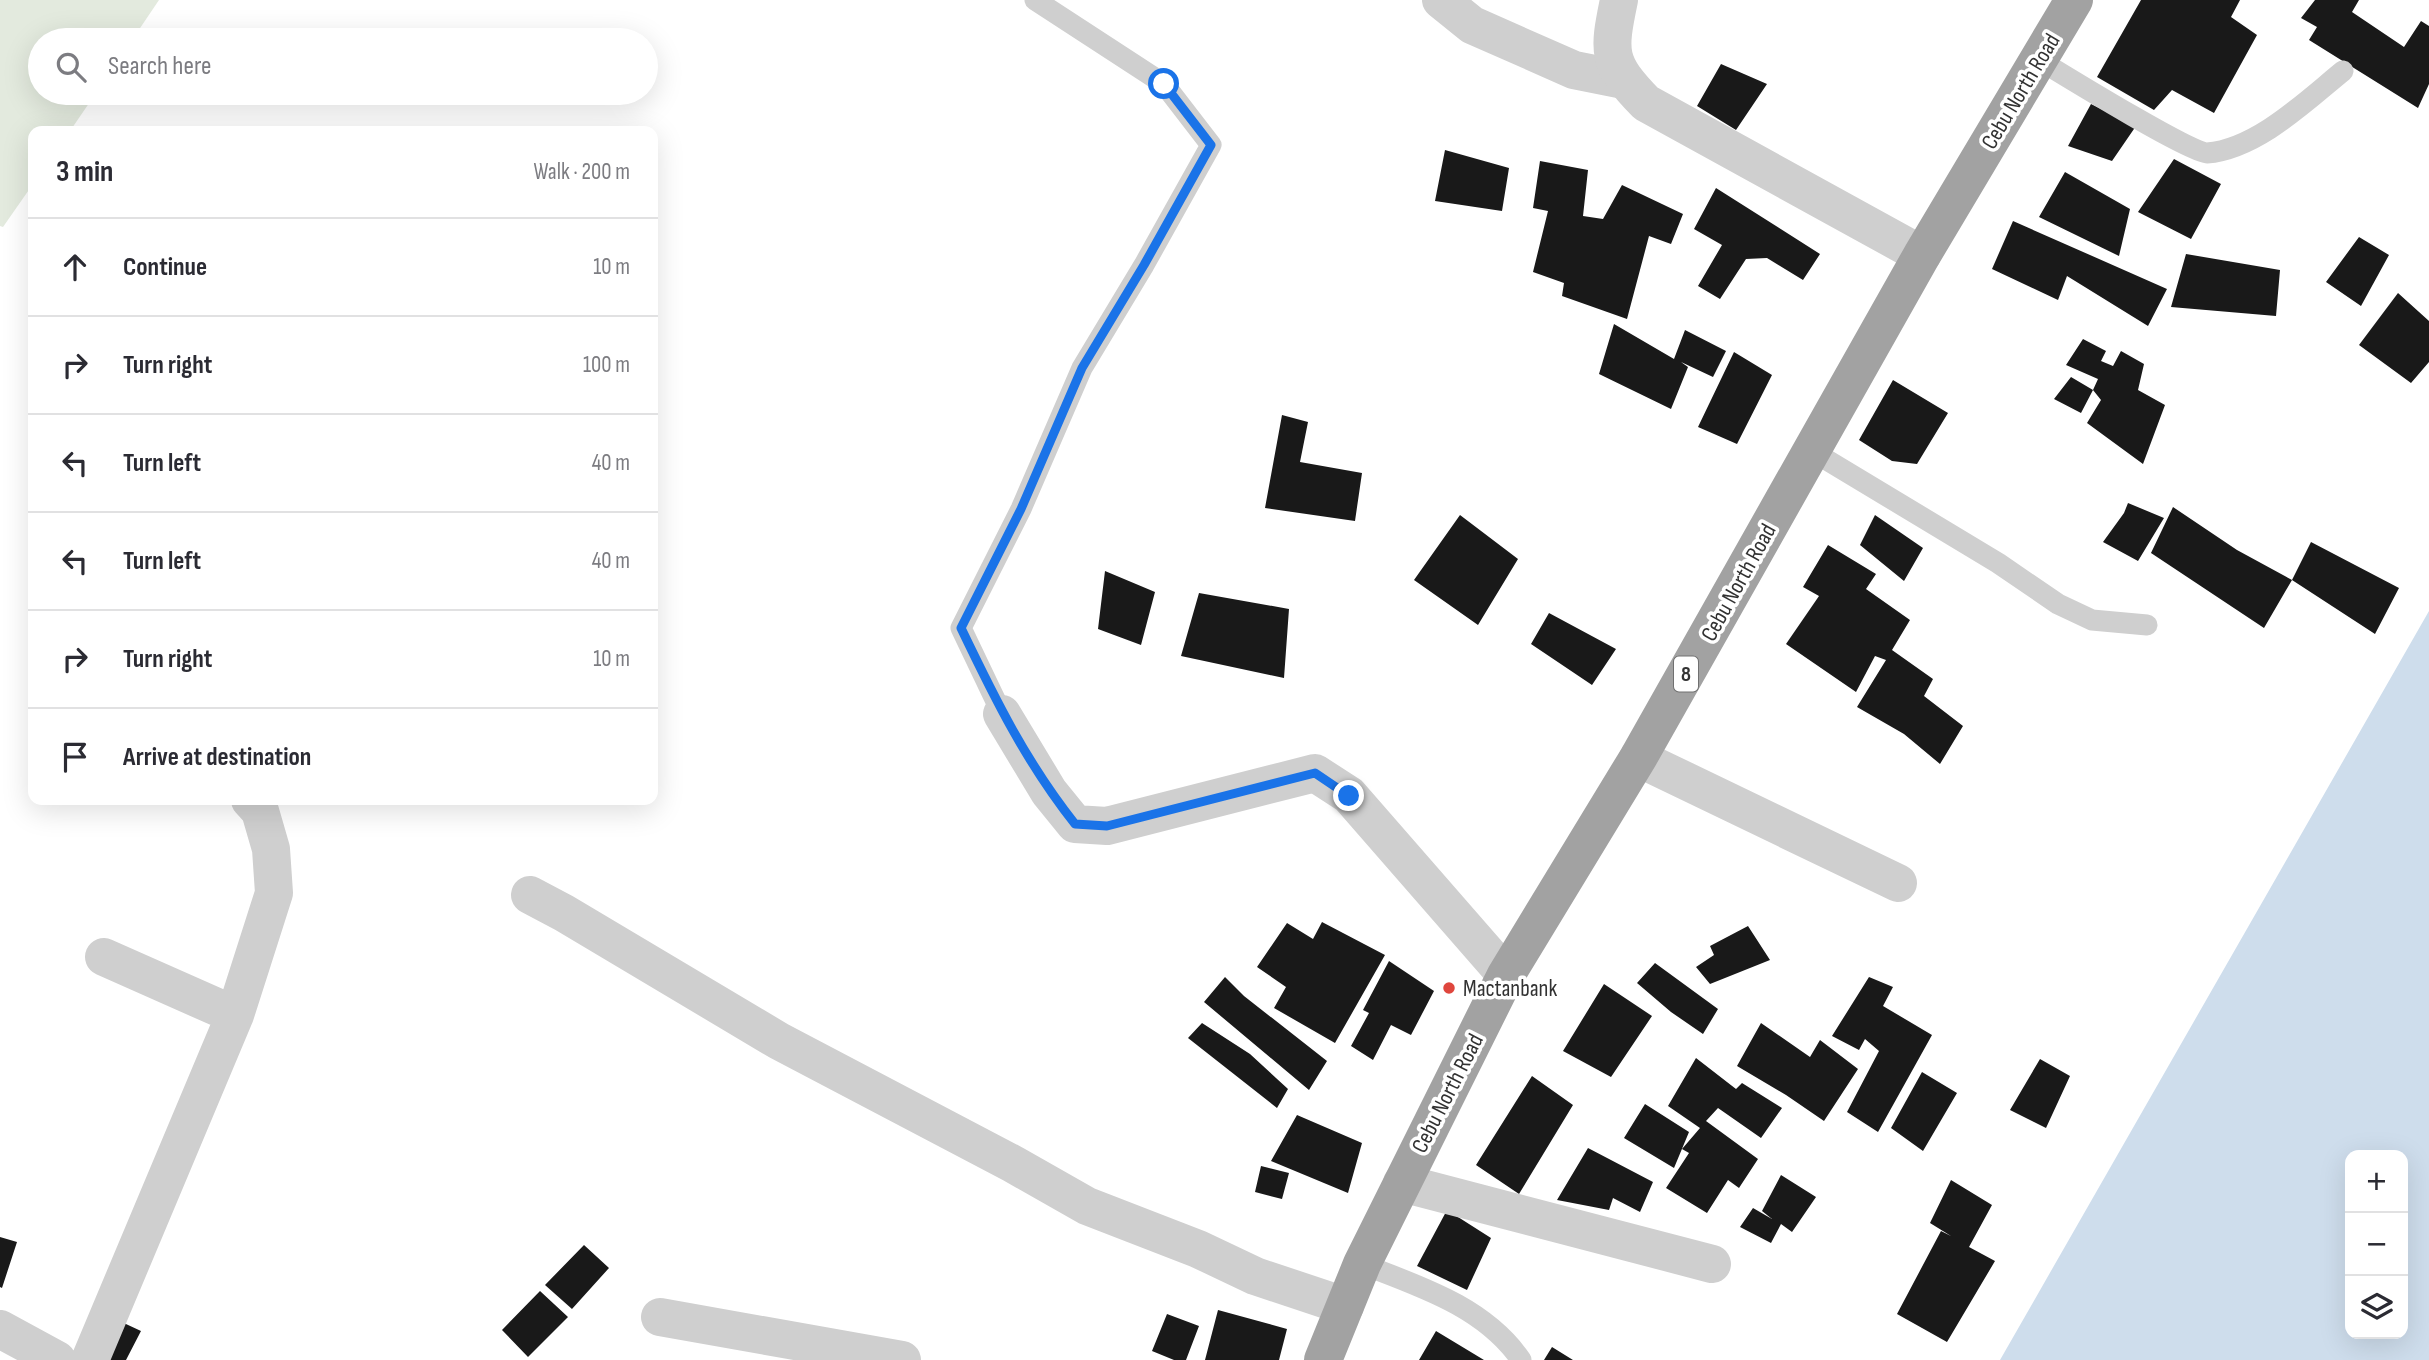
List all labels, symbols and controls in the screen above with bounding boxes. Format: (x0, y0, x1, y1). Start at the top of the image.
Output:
search box (28, 28, 658, 105)
street label: Cebu North Road (1975, 29, 2066, 154)
icon: search (52, 48, 90, 86)
text: Search here (108, 51, 211, 82)
route start (1148, 68, 1179, 99)
text: 3 min (56, 154, 113, 190)
text: Walk · 200 m (533, 158, 630, 186)
icon: ahead (56, 248, 94, 286)
text: Continue (123, 252, 207, 283)
text: 10 m (593, 253, 630, 281)
icon: right (56, 346, 94, 384)
text: Turn right (123, 350, 212, 381)
text: 100 m (583, 351, 630, 379)
icon: left (56, 444, 94, 482)
text: Turn left (123, 448, 201, 479)
text: 40 m (592, 449, 630, 477)
street label: Cebu North Road (1695, 519, 1783, 646)
icon: left (56, 542, 94, 580)
text: Turn left (123, 546, 201, 577)
text: 40 m (592, 547, 630, 575)
icon: right (56, 640, 94, 678)
text: Turn right (123, 644, 212, 675)
text: 10 m (593, 645, 630, 673)
road number: 8 (1674, 656, 1698, 692)
icon: arrive (56, 738, 94, 776)
text: Arrive at destination (123, 742, 311, 773)
route end (1333, 780, 1364, 811)
place label: Mactanbank (1463, 975, 1557, 1003)
marker: Mactanbank (1441, 980, 1457, 996)
street label: Cebu North Road (1406, 1029, 1490, 1158)
map controls (2345, 1150, 2408, 1339)
button: + (2345, 1150, 2408, 1213)
button: − (2345, 1213, 2408, 1276)
button: layers (2345, 1276, 2408, 1339)

